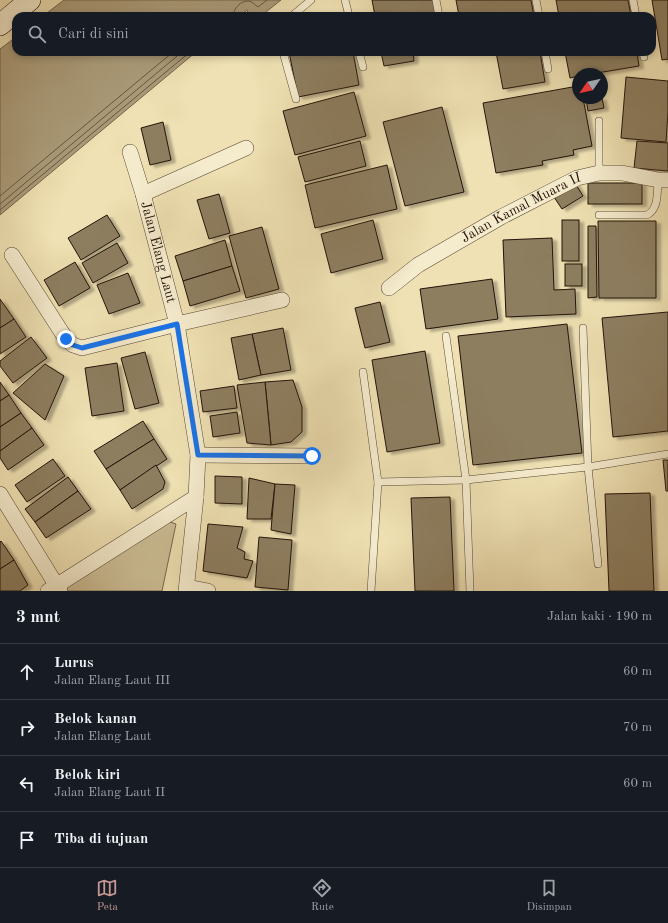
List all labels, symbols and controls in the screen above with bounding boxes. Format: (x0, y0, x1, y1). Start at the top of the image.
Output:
search box (12, 12, 656, 56)
icon: search (26, 23, 48, 45)
text: Cari di sini (58, 27, 129, 42)
north arrow (572, 68, 608, 104)
street label: Jalan Kamal Muara II (459, 170, 582, 245)
street label: Jalan Elang Laut (138, 200, 178, 305)
route end (57, 330, 75, 348)
route start (303, 447, 321, 465)
text: 3 mnt (16, 609, 60, 626)
text: Jalan kaki · 190 m (547, 610, 652, 623)
text: Lurus (54, 656, 94, 671)
icon: ahead (16, 661, 38, 683)
text: 60 m (623, 665, 652, 678)
text: Jalan Elang Laut III (54, 674, 170, 687)
text: Belok kanan (54, 712, 137, 727)
icon: right (16, 717, 38, 739)
text: 70 m (623, 721, 652, 734)
text: Jalan Elang Laut (54, 730, 151, 743)
text: Belok kiri (54, 768, 120, 783)
icon: left (16, 773, 38, 795)
text: 60 m (623, 777, 652, 790)
text: Jalan Elang Laut II (54, 786, 165, 799)
icon: arrive (16, 829, 38, 851)
text: Tiba di tujuan (54, 832, 148, 847)
tab: Peta (96, 877, 118, 915)
tab: Rute (311, 877, 334, 915)
tab: Disimpan (527, 877, 572, 915)

